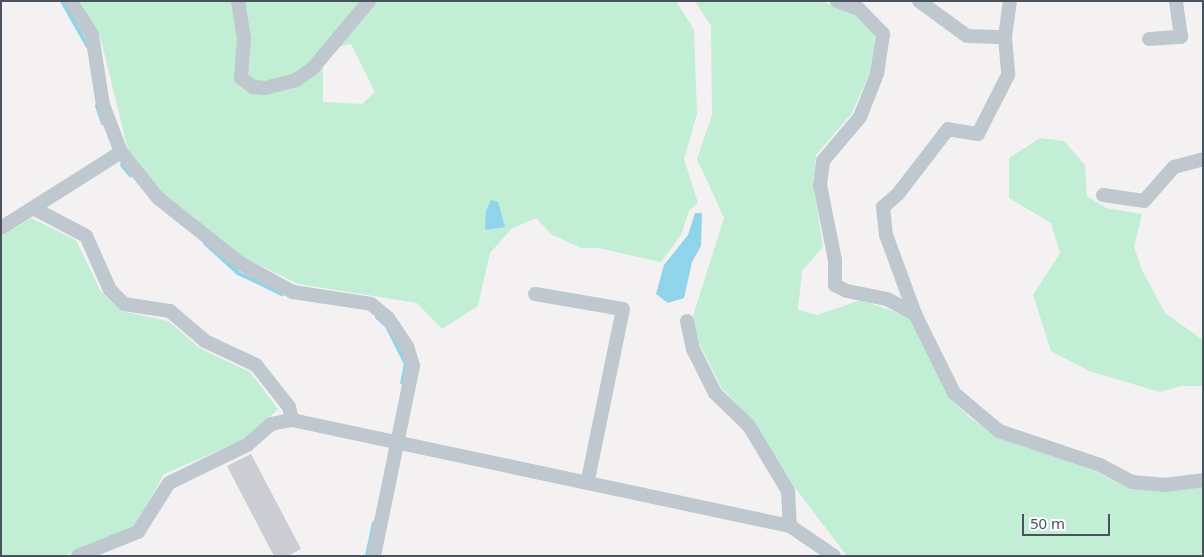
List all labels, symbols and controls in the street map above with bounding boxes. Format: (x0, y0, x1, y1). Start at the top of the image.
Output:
scale bar (1024, 504, 1112, 536)
text: 50 m (1030, 513, 1065, 533)

